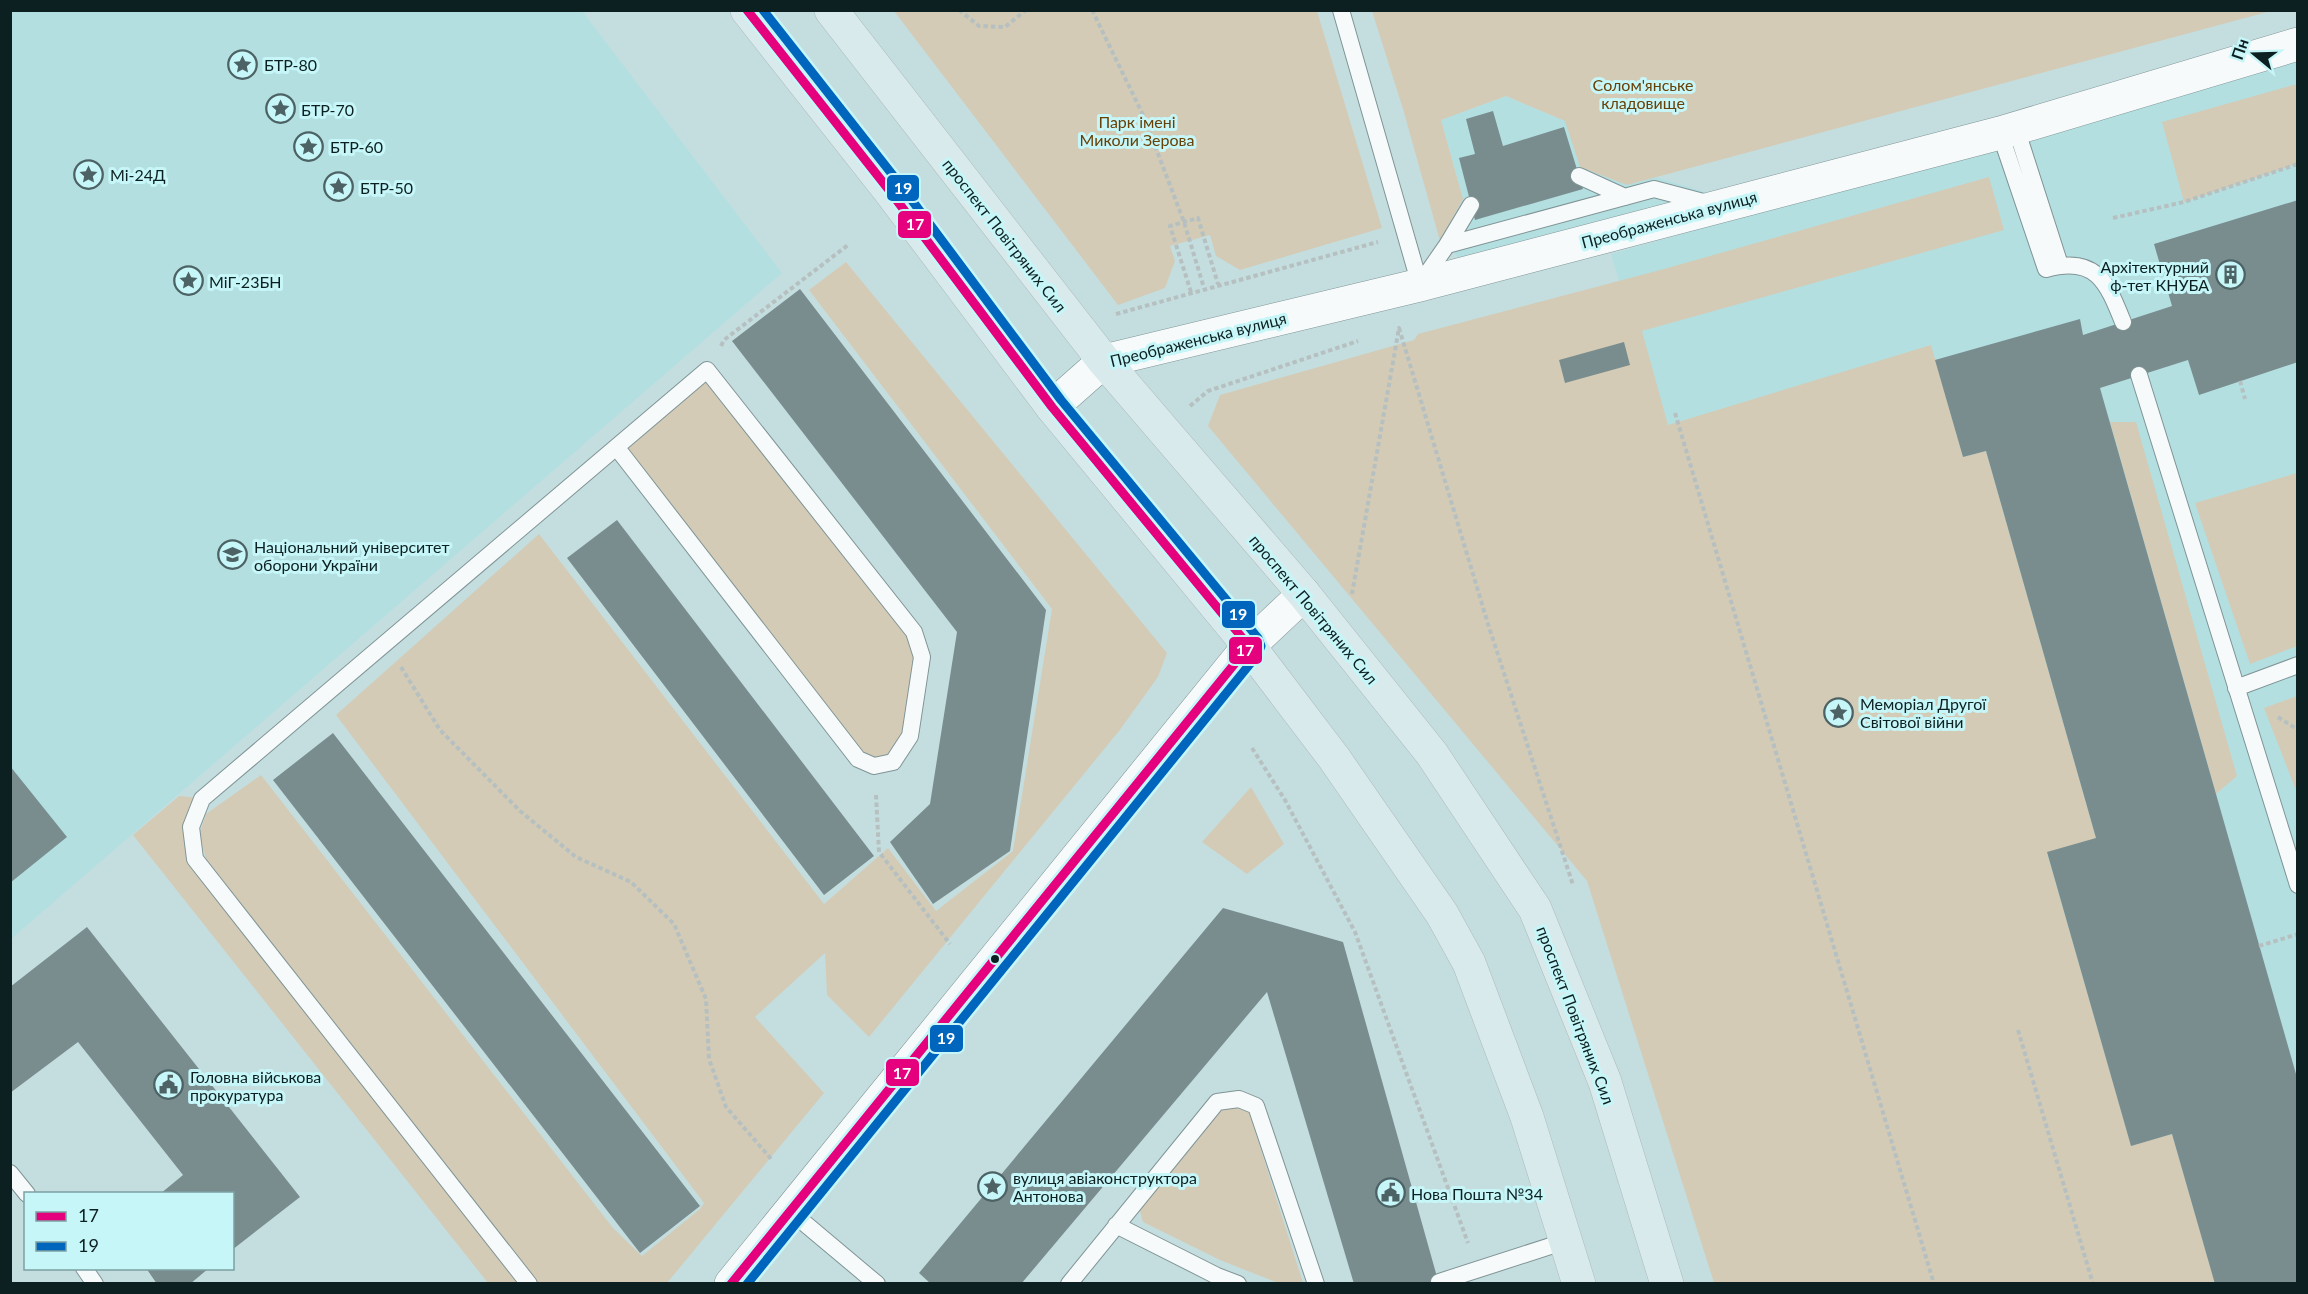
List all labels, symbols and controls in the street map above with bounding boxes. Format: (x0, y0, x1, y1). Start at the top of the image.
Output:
north arrow (2224, 24, 2284, 84)
text: Пн (2227, 36, 2252, 62)
place icon: БТР-80 (227, 48, 259, 80)
place label: БТР-80 (264, 55, 317, 74)
park label: Солом'янське кладовище (1593, 75, 1693, 112)
place icon: БТР-70 (264, 93, 296, 125)
place label: БТР-70 (301, 100, 354, 119)
park label: Парк імені Миколи Зерова (1080, 112, 1194, 149)
place icon: БТР-60 (293, 130, 325, 162)
place label: БТР-60 (330, 137, 383, 156)
street label: проспект Повітряних Сил (939, 155, 1071, 315)
place icon: Мі-24Д (73, 158, 105, 190)
place label: Мі-24Д (110, 165, 166, 184)
place icon: БТР-50 (323, 171, 355, 203)
line badge: 19 (886, 174, 920, 202)
place label: БТР-50 (360, 178, 413, 197)
text: 19 (894, 178, 912, 197)
street label: Преображенська вулиця (1579, 186, 1759, 252)
line badge: 17 (897, 210, 932, 239)
text: 17 (906, 214, 924, 233)
place label: Архітектурний ф-тет КНУБА (2101, 257, 2209, 294)
building icon: Архітектурний ф-тет КНУБА (2214, 259, 2246, 291)
place icon: МіГ-23БН (172, 265, 204, 297)
place label: МіГ-23БН (209, 272, 282, 291)
street label: Преображенська вулиця (1108, 308, 1288, 370)
street label: проспект Повітряних Сил (1246, 530, 1382, 688)
place label: Національний університет оборони України (254, 537, 450, 574)
school or university icon: Національний університет оборони України (217, 539, 249, 571)
line badge: 19 (1221, 600, 1256, 629)
text: 19 (1229, 604, 1247, 623)
line badge: 17 (1228, 636, 1263, 665)
text: 17 (1236, 640, 1254, 659)
place label: Меморіал Другої Світової війни (1860, 694, 1987, 731)
place icon: Меморіал Другої Світової війни (1823, 696, 1855, 728)
street label: проспект Повітряних Сил (1533, 923, 1619, 1107)
unlabelled marker (989, 953, 1001, 965)
line badge: 19 (929, 1024, 964, 1053)
text: 19 (937, 1028, 955, 1047)
line badge: 17 (885, 1058, 920, 1087)
text: 17 (893, 1063, 911, 1082)
place label: Головна військова прокуратура (190, 1067, 321, 1104)
public building icon: Головна військова прокуратура (153, 1069, 185, 1101)
place label: вулиця авіаконструктора Антонова (1013, 1168, 1197, 1205)
place icon: вулиця авіаконструктора Антонова (976, 1170, 1008, 1202)
public building icon: Нова Пошта №34 (1374, 1177, 1406, 1209)
place label: Нова Пошта №34 (1411, 1184, 1543, 1203)
legend (24, 1192, 234, 1270)
text: 17 (78, 1204, 99, 1226)
text: 19 (78, 1234, 99, 1256)

